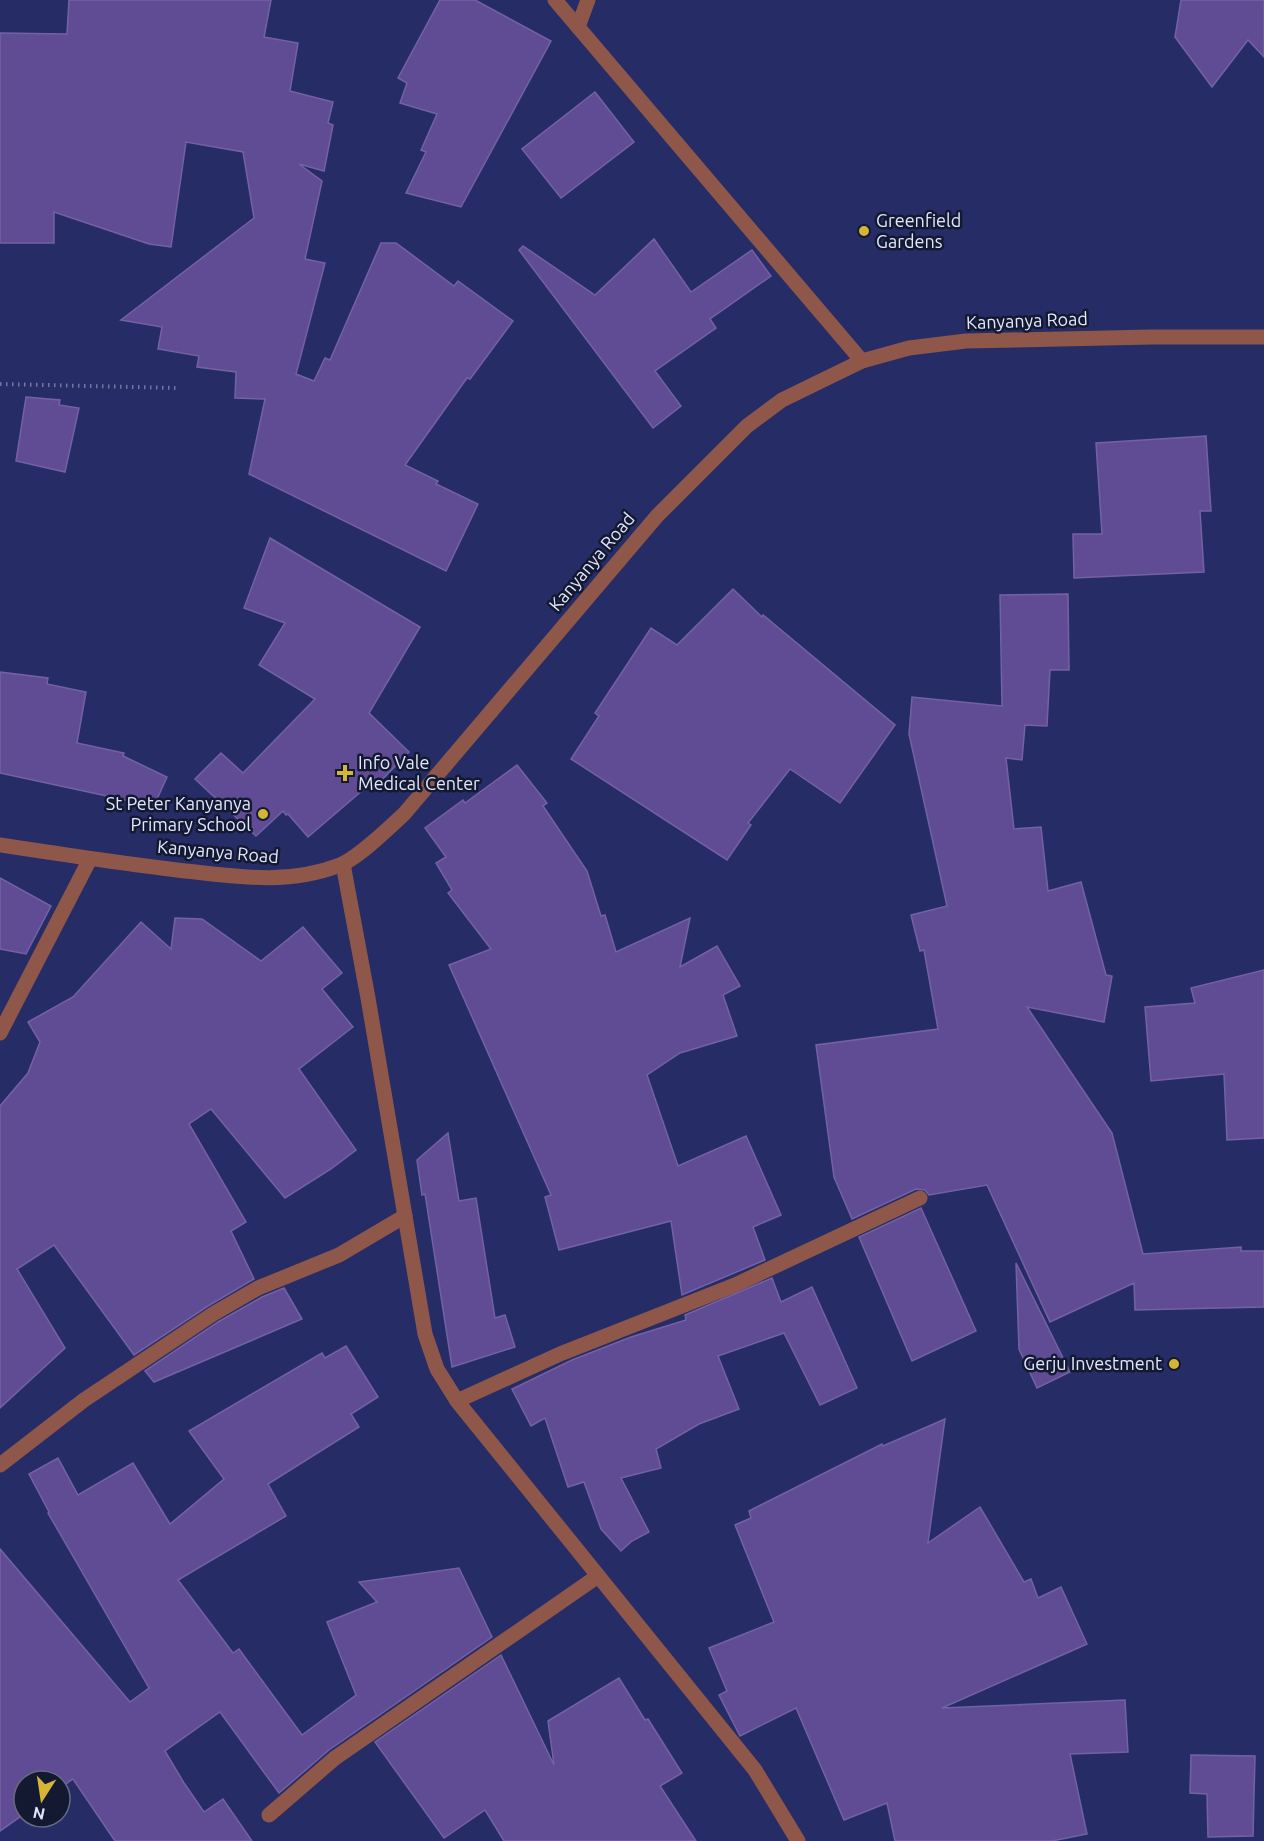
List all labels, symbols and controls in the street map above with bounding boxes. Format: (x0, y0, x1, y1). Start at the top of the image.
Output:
place label: Greenfield Gardens (876, 210, 961, 251)
marker: Greenfield Gardens (857, 224, 871, 238)
street label: Kanyanya Road (966, 308, 1088, 332)
street label: Kanyanya Road (544, 508, 638, 614)
place label: Info Vale Medical Center (358, 752, 480, 793)
marker: Info Vale Medical Center (336, 764, 354, 782)
place label: St Peter Kanyanya Primary School (106, 793, 251, 834)
marker: St Peter Kanyanya Primary School (256, 807, 270, 821)
street label: Kanyanya Road (156, 836, 280, 866)
place label: Gerju Investment (1023, 1353, 1162, 1373)
marker: Gerju Investment (1167, 1357, 1181, 1371)
north arrow (12, 1769, 72, 1829)
text: N (31, 1804, 47, 1824)

